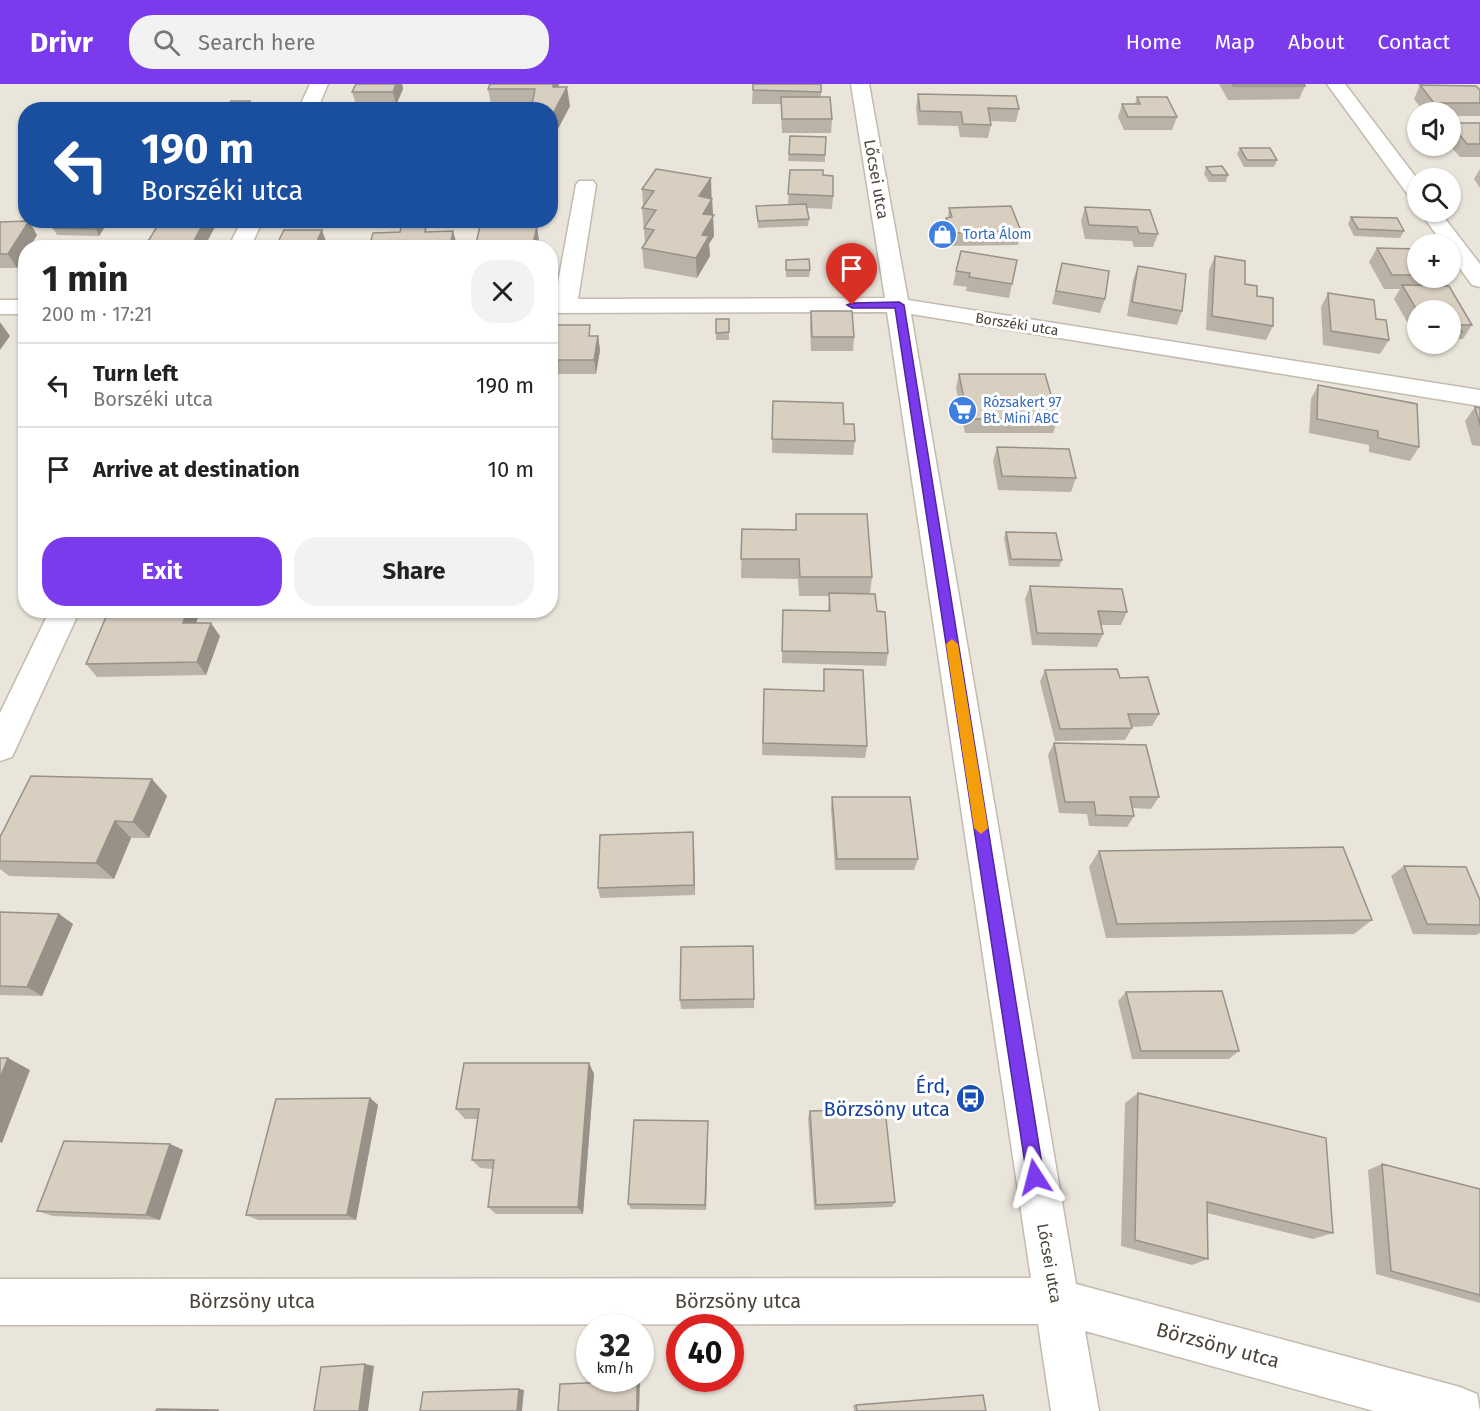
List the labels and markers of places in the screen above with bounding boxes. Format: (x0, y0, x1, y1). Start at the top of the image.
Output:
shop icon: Torta Álom (926, 218, 958, 250)
place label: Torta Álom (963, 225, 1032, 243)
pin (826, 243, 877, 305)
supermarket icon: Rózsakert 97 Bt. Mini ABC (946, 394, 978, 426)
place label: Rózsakert 97 Bt. Mini ABC (983, 394, 1062, 427)
place label: Érd, Börzsöny utca (824, 1074, 950, 1121)
bus stop icon: Érd, Börzsöny utca (955, 1082, 987, 1114)

